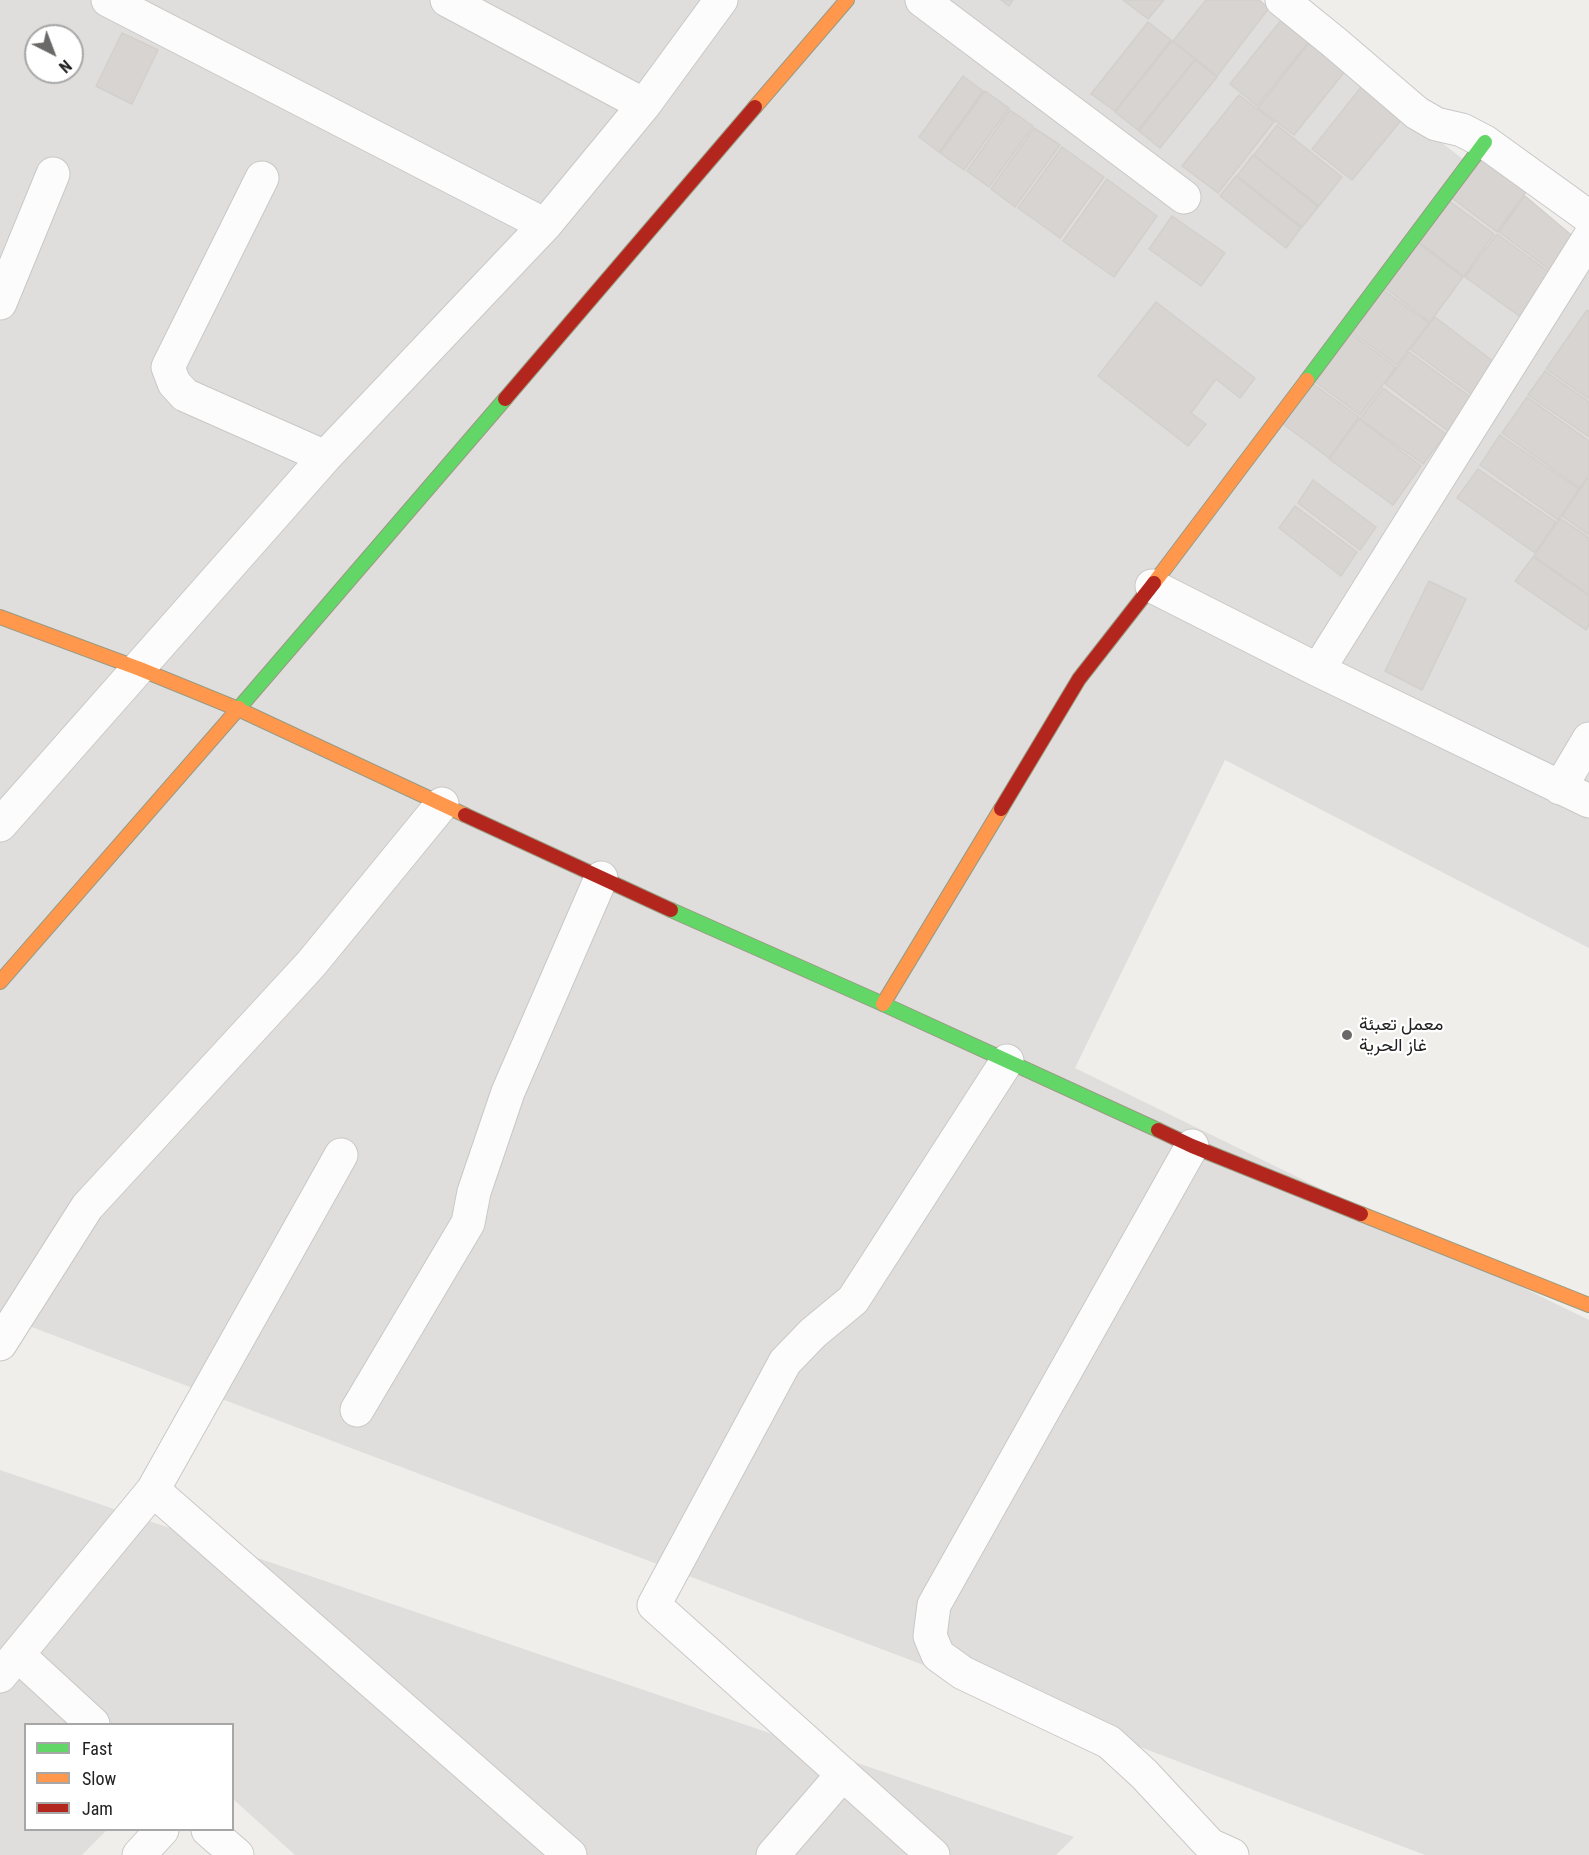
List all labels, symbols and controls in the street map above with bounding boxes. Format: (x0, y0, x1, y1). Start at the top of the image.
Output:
north arrow (24, 24, 84, 84)
text: N (55, 56, 75, 77)
place label: معمل تعبئة غاز الحرية (1359, 1014, 1443, 1056)
marker: معمل تعبئة غاز الحرية (1340, 1028, 1354, 1042)
legend (24, 1723, 234, 1831)
text: Fast (82, 1738, 113, 1759)
text: Slow (82, 1768, 116, 1789)
text: Jam (82, 1798, 113, 1819)

